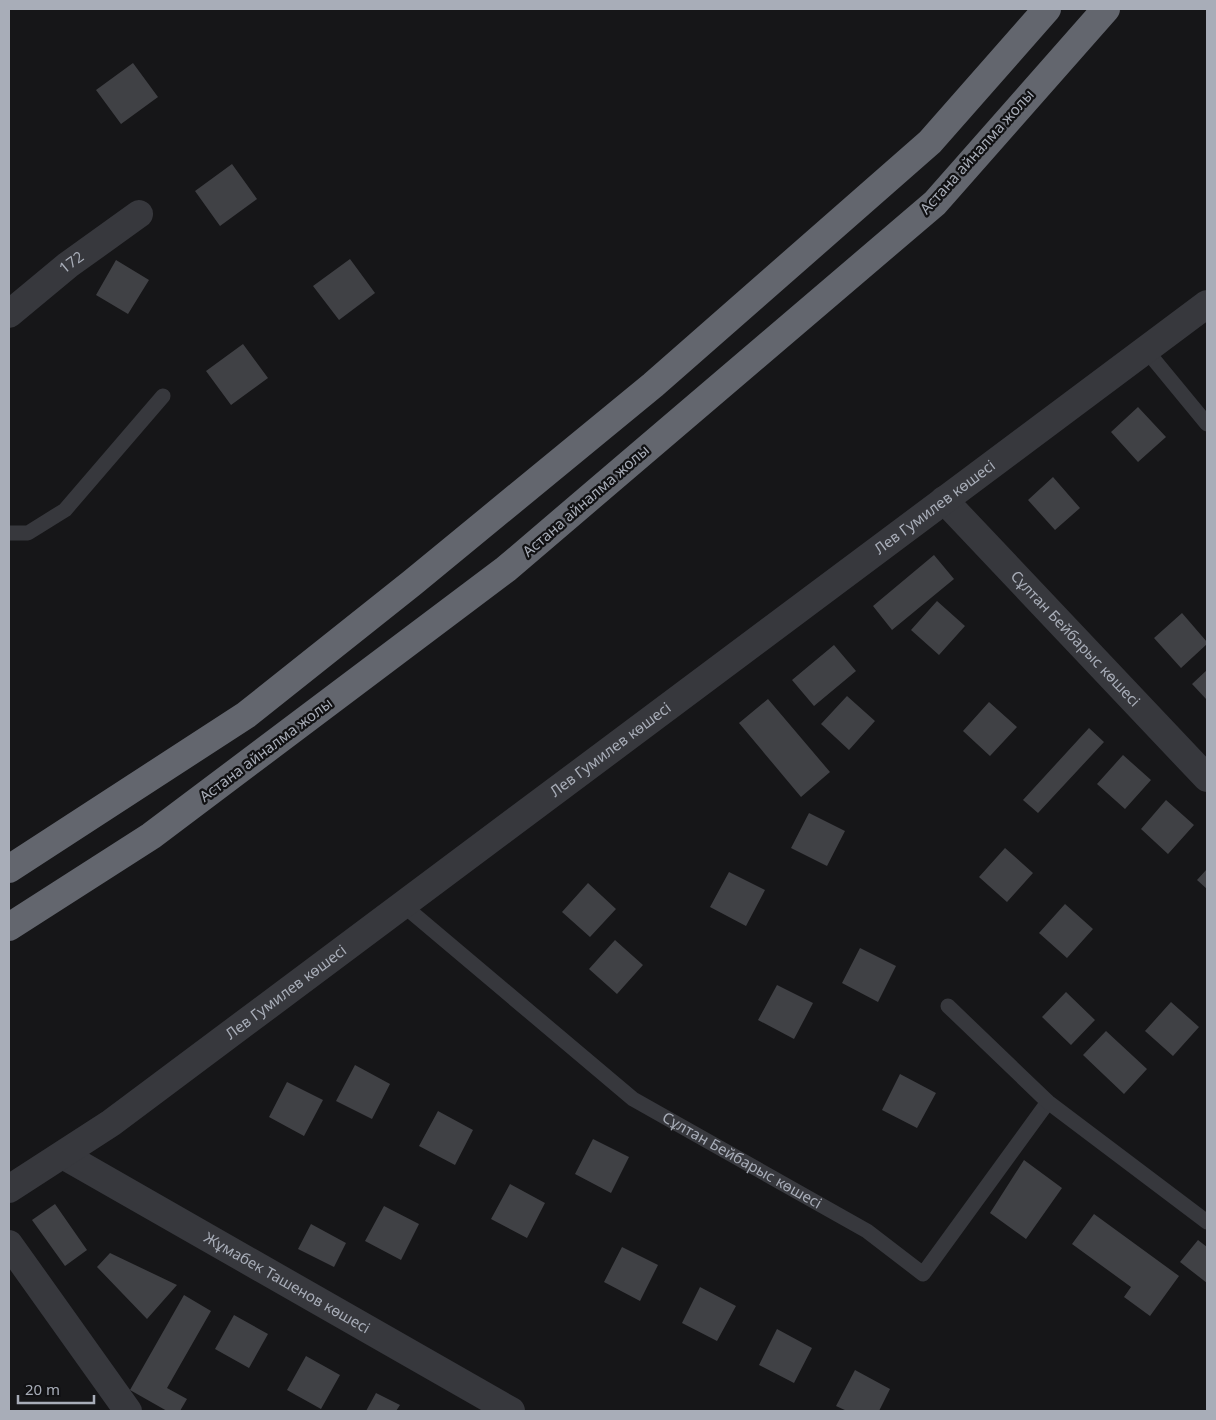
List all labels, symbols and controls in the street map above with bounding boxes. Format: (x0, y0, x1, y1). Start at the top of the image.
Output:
street label: Астана айналма жолы (915, 85, 1038, 218)
street label: 172 (54, 246, 87, 277)
street label: Астана айналма жолы (518, 440, 653, 561)
street label: Лев Гумилев көшесі (870, 455, 999, 558)
street label: Сұлтан Бейбарыс көшесі (1007, 566, 1145, 710)
street label: Астана айналма жолы (195, 693, 336, 806)
street label: Лев Гумилев көшесі (545, 697, 674, 801)
street label: Лев Гумилев көшесі (221, 940, 350, 1043)
street label: Сұлтан Бейбарыс көшесі (659, 1107, 826, 1213)
street label: Жұмабек Ташенов көшесі (201, 1227, 374, 1338)
scale bar (18, 1372, 94, 1404)
text: 20 m (25, 1379, 60, 1399)

